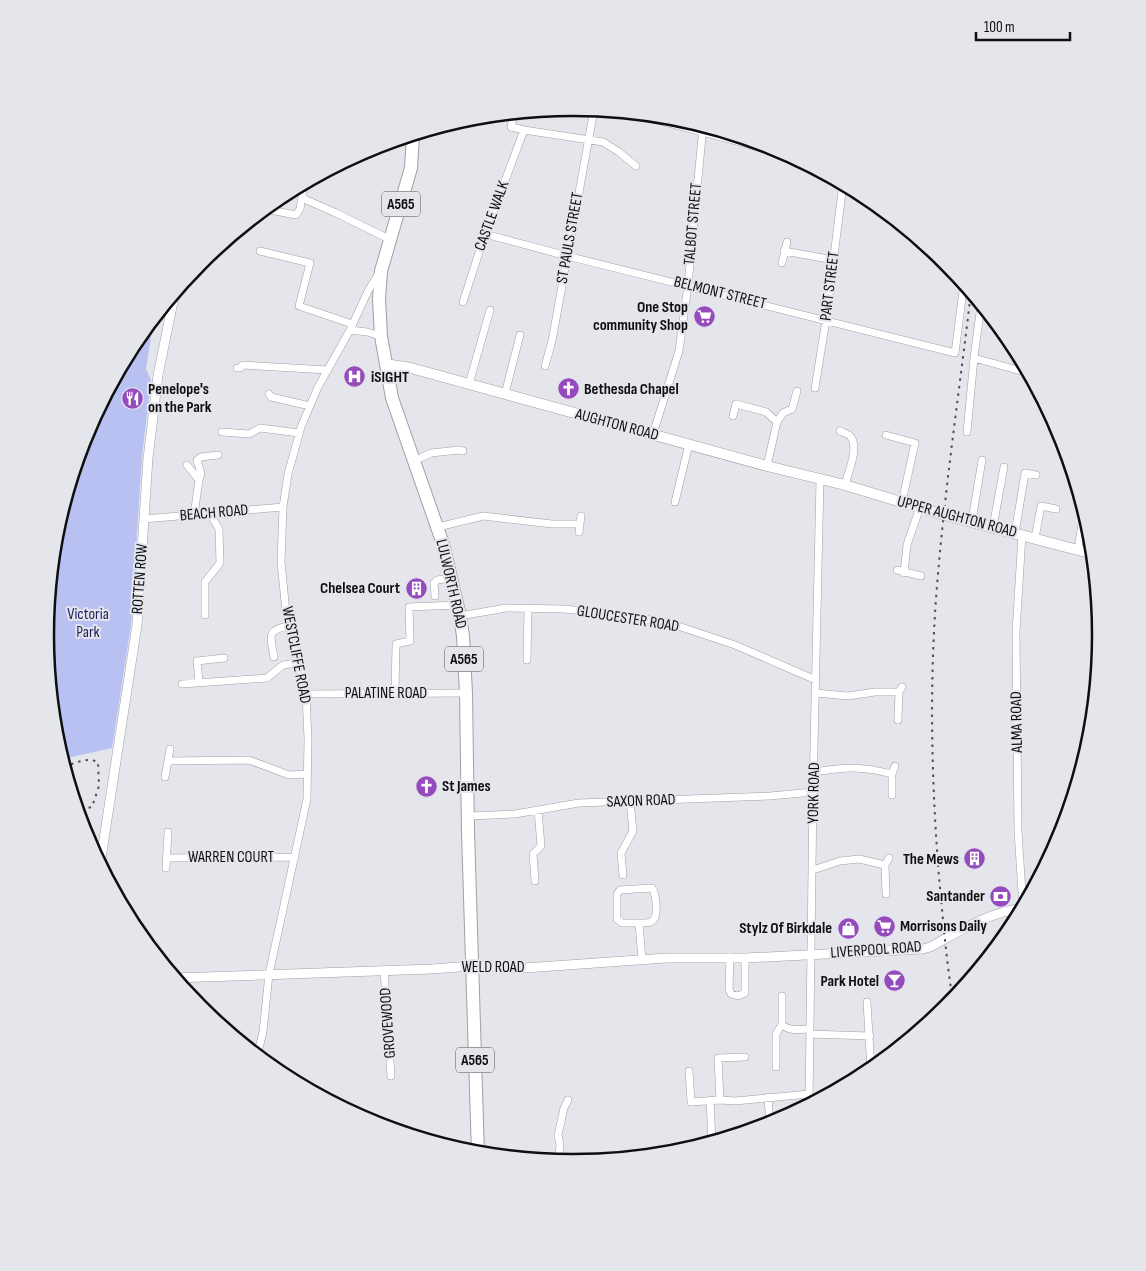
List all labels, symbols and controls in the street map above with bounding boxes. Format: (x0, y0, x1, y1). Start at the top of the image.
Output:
scale bar (976, 10, 1070, 42)
text: 100 m (984, 18, 1015, 37)
street label: CASTLE WALK (471, 178, 514, 254)
street label: TALBOT STREET (680, 181, 706, 266)
street label: ST PAULS STREET (553, 190, 587, 285)
road number: A565 (382, 192, 420, 216)
street label: PART STREET (816, 250, 844, 322)
street label: BELMONT STREET (672, 272, 769, 314)
place label: One Stop community Shop (593, 298, 688, 335)
supermarket icon: One Stop community Shop (692, 304, 716, 328)
hospital icon: iSIGHT (343, 365, 367, 389)
place label: iSIGHT (371, 368, 409, 387)
church icon: Bethesda Chapel (556, 377, 580, 401)
place label: Penelope's on the Park (148, 380, 212, 417)
place label: Bethesda Chapel (584, 380, 679, 399)
restaurant icon: Penelope's on the Park (120, 386, 144, 410)
street label: AUGHTON ROAD (572, 405, 661, 445)
street label: UPPER AUGHTON ROAD (895, 492, 1019, 542)
street label: BEACH ROAD (179, 501, 249, 525)
street label: LULWORTH ROAD (431, 537, 471, 631)
street label: ROTTEN ROW (128, 542, 152, 615)
building icon: Chelsea Court (404, 576, 428, 600)
place label: Chelsea Court (320, 579, 400, 598)
street label: GLOUCESTER ROAD (575, 602, 681, 636)
park label: Victoria Park (67, 605, 109, 642)
street label: WESTCLIFFE ROAD (277, 605, 315, 705)
road number: A565 (445, 646, 483, 672)
street label: PALATINE ROAD (345, 684, 427, 703)
street label: ALMA ROAD (1007, 691, 1027, 754)
street label: YORK ROAD (804, 762, 824, 824)
church icon: St James (414, 774, 438, 798)
place label: St James (442, 777, 491, 796)
street label: SAXON ROAD (606, 790, 676, 812)
building icon: The Mews (963, 847, 987, 871)
street label: WARREN COURT (188, 848, 275, 867)
place label: The Mews (903, 850, 959, 869)
bank icon: Santander (989, 884, 1013, 908)
place label: Santander (926, 887, 985, 906)
supermarket icon: Morrisons Daily (872, 914, 896, 938)
shop icon: Stylz Of Birkdale (836, 916, 860, 940)
place label: Morrisons Daily (900, 917, 987, 936)
place label: Stylz Of Birkdale (739, 919, 832, 938)
street label: LIVERPOOL ROAD (830, 937, 922, 963)
street label: WELD ROAD (461, 958, 525, 977)
bar icon: Park Hotel (883, 969, 907, 993)
place label: Park Hotel (820, 972, 879, 991)
street label: GROVEWOOD (376, 987, 400, 1059)
road number: A565 (456, 1048, 494, 1072)

